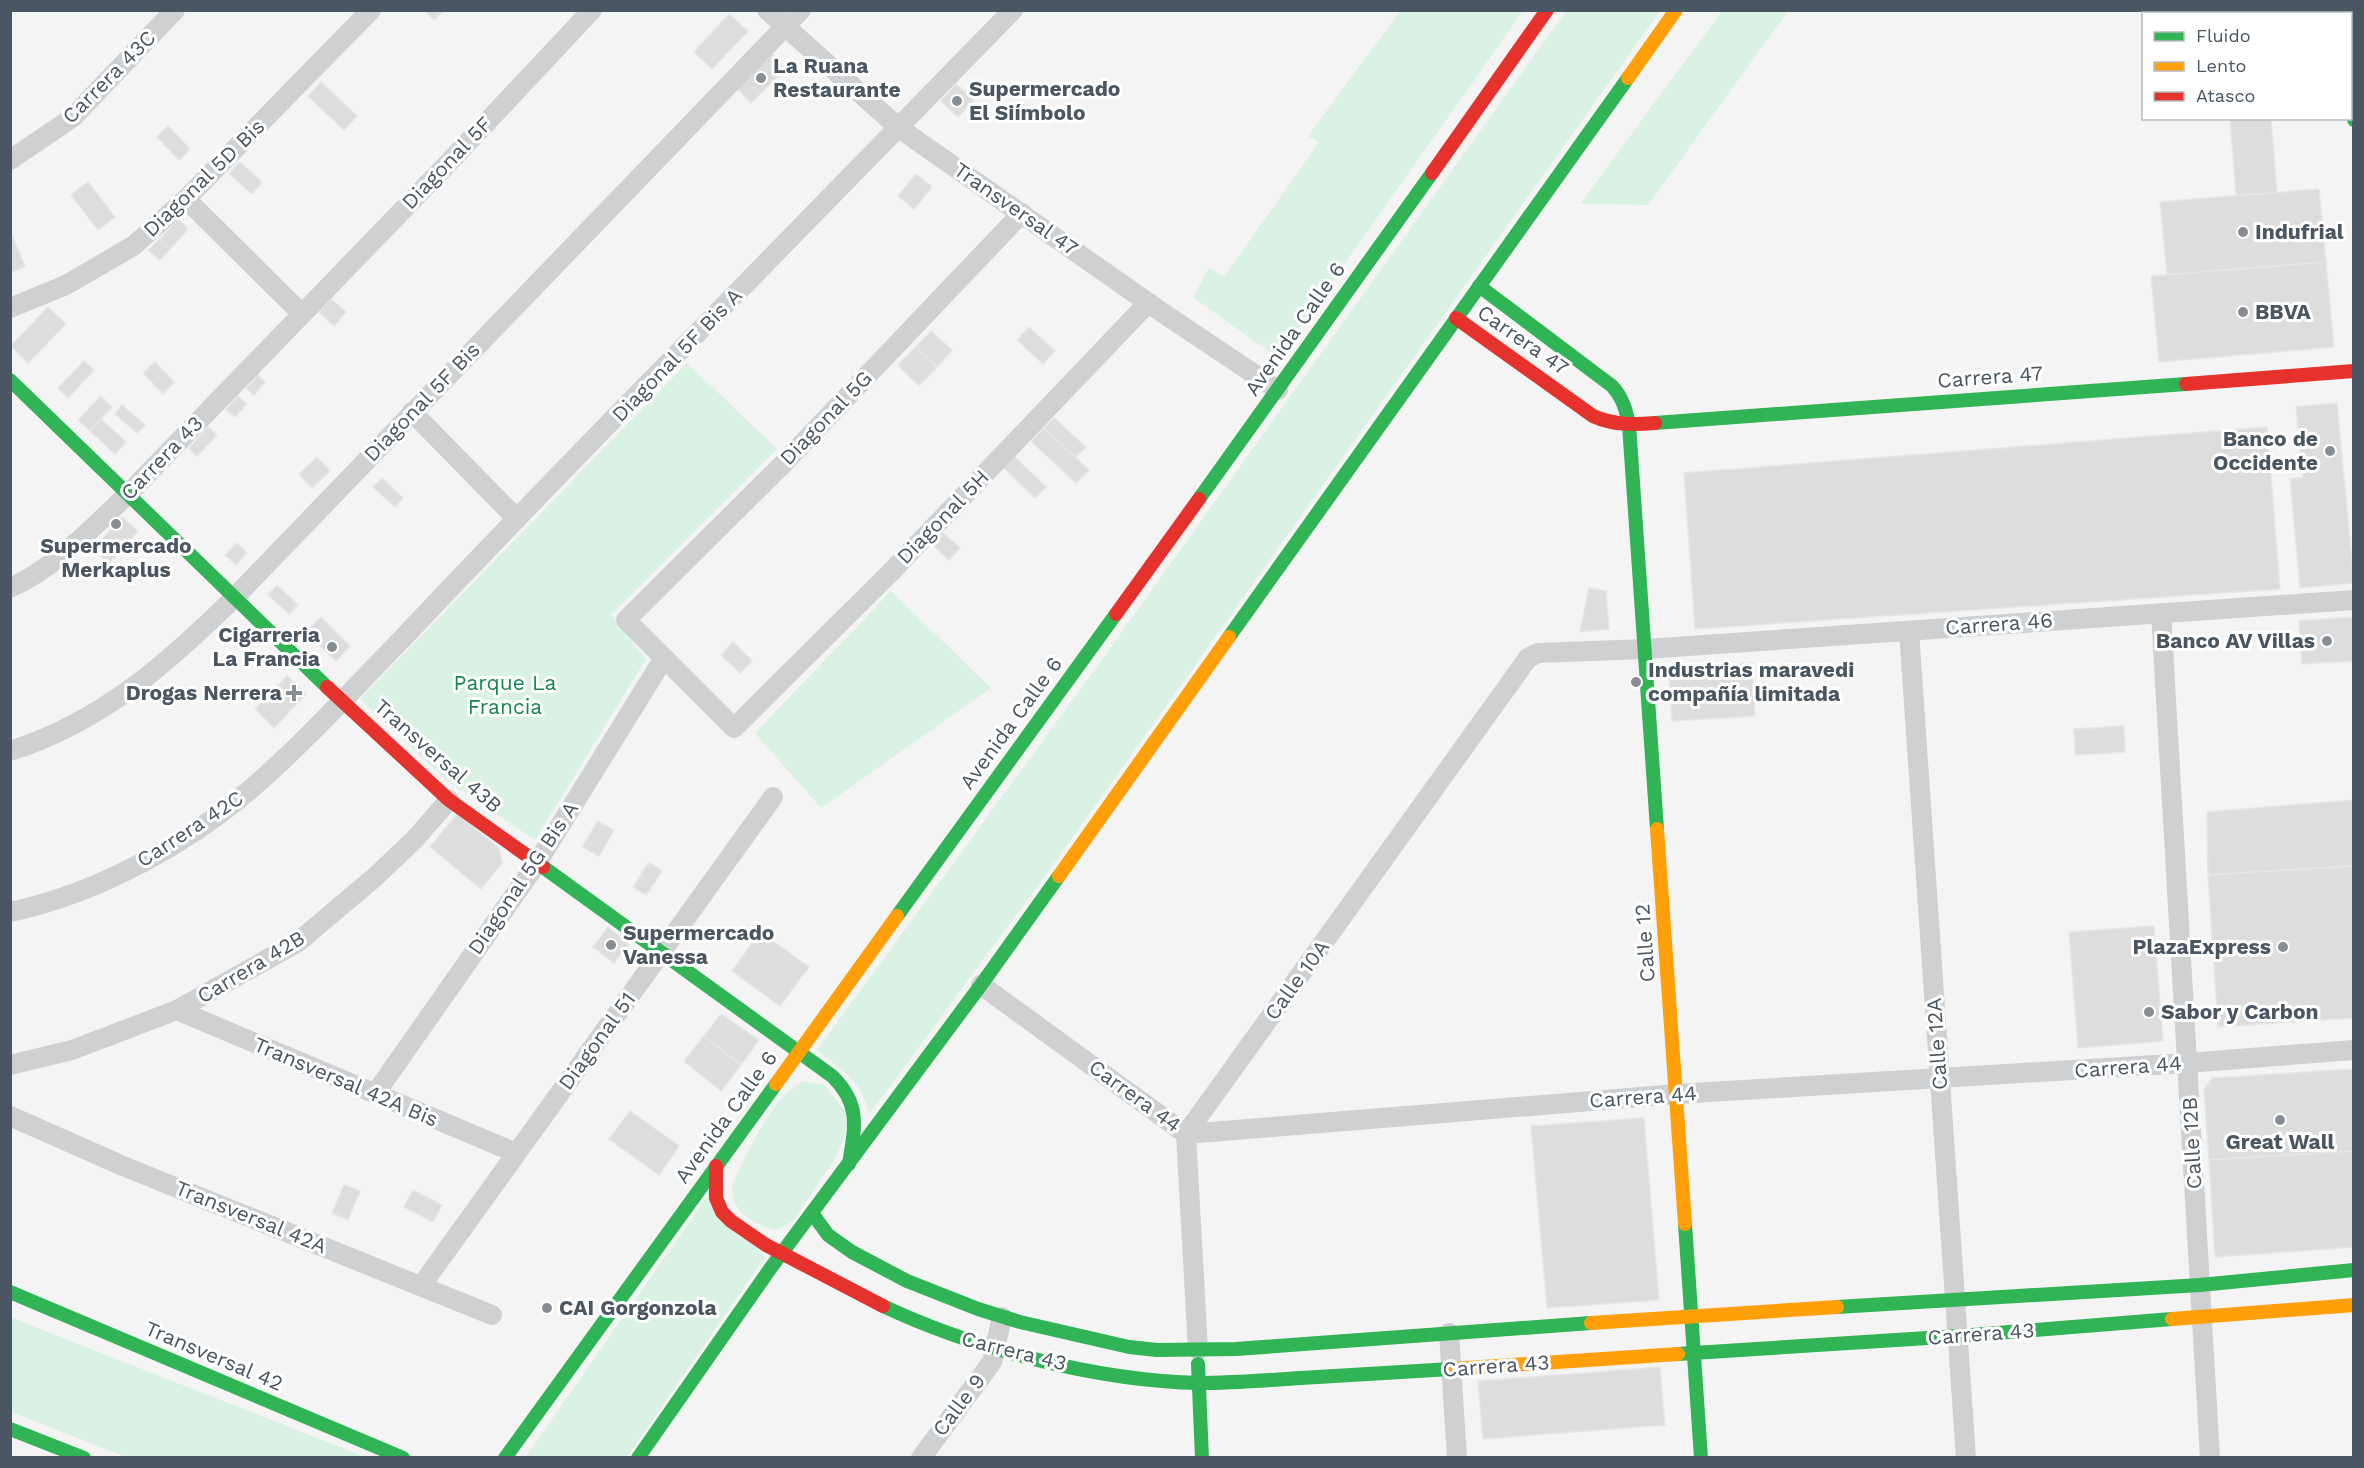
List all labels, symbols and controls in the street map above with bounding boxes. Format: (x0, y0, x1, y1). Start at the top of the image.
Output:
legend (2142, 12, 2352, 120)
street label: Carrera 43C (57, 25, 160, 128)
text: Fluido (2196, 25, 2250, 46)
place label: La Ruana Restaurante (773, 53, 901, 102)
text: Lento (2196, 55, 2246, 76)
marker: La Ruana Restaurante (754, 71, 768, 85)
place label: Supermercado El Siímbolo (969, 76, 1120, 125)
text: Atasco (2196, 85, 2255, 106)
marker: Supermercado El Siímbolo (950, 94, 964, 108)
street label: Diagonal 5F (396, 111, 497, 214)
street label: Diagonal 5D Bis (138, 113, 269, 242)
street label: Transversal 47 (949, 157, 1083, 261)
place label: Indufrial (2255, 219, 2344, 244)
marker: Indufrial (2236, 225, 2250, 239)
street label: Avenida Calle 6 (1239, 257, 1350, 400)
street label: Diagonal 5F Bis A (606, 282, 747, 427)
street label: Carrera 47 (1473, 299, 1574, 380)
place label: BBVA (2255, 299, 2311, 324)
marker: BBVA (2236, 305, 2250, 319)
street label: Diagonal 5F Bis (358, 337, 485, 466)
street label: Carrera 47 (1936, 360, 2044, 393)
street label: Diagonal 5G (774, 365, 877, 470)
street label: Carrera 43 (115, 410, 208, 505)
place label: Banco de Occidente (2213, 426, 2318, 475)
marker: Banco de Occidente (2323, 444, 2337, 458)
street label: Diagonal 5H (891, 464, 994, 569)
marker: Supermercado Merkaplus (109, 517, 123, 531)
place label: Supermercado Merkaplus (40, 533, 192, 582)
street label: Carrera 46 (1944, 607, 2054, 640)
place label: Cigarreria La Francia (213, 622, 321, 671)
place label: Banco AV Villas (2156, 628, 2315, 653)
marker: Banco AV Villas (2320, 634, 2334, 648)
marker: Cigarreria La Francia (325, 640, 339, 654)
street label: Avenida Calle 6 (954, 652, 1067, 794)
place label: Industrias maravedi compañía limitada (1648, 657, 1854, 706)
park label: Parque La Francia (454, 670, 556, 719)
marker: Industrias maravedi compañía limitada (1629, 675, 1643, 689)
place label: Drogas Nerrera (126, 680, 283, 705)
marker: Drogas Nerrera (287, 686, 301, 700)
street label: Transversal 43B (369, 693, 507, 818)
street label: Carrera 42C (132, 785, 247, 872)
street label: Diagonal 5G Bis A (462, 796, 583, 959)
street label: Calle 12 (1629, 903, 1660, 983)
place label: Supermercado Vanessa (623, 920, 774, 969)
street label: Carrera 42B (193, 925, 309, 1008)
place label: PlazaExpress (2133, 934, 2271, 959)
street label: Calle 10A (1259, 935, 1334, 1025)
marker: Supermercado Vanessa (604, 938, 618, 952)
marker: PlazaExpress (2276, 940, 2290, 954)
street label: Diagonal 51 (553, 987, 640, 1094)
street label: Calle 12A (1921, 997, 1952, 1091)
place label: Sabor y Carbon (2161, 999, 2319, 1024)
marker: Sabor y Carbon (2142, 1005, 2156, 1019)
street label: Transversal 42A Bis (250, 1031, 442, 1132)
street label: Avenida Calle 6 (669, 1046, 782, 1188)
street label: Carrera 44 (2073, 1050, 2183, 1083)
street label: Carrera 44 (1084, 1054, 1186, 1137)
street label: Carrera 44 (1588, 1080, 1698, 1113)
street label: Calle 12B (2177, 1096, 2206, 1190)
marker: Great Wall (2273, 1113, 2287, 1127)
place label: Great Wall (2226, 1129, 2335, 1154)
street label: Transversal 42A (172, 1175, 331, 1258)
place label: CAI Gorgonzola (559, 1295, 718, 1320)
marker: CAI Gorgonzola (540, 1301, 554, 1315)
street label: Transversal 42 (142, 1315, 287, 1396)
street label: Carrera 43 (1927, 1317, 2035, 1350)
street label: Carrera 43 (959, 1325, 1069, 1376)
street label: Carrera 43 (1442, 1349, 1550, 1382)
street label: Calle 9 (927, 1369, 990, 1441)

